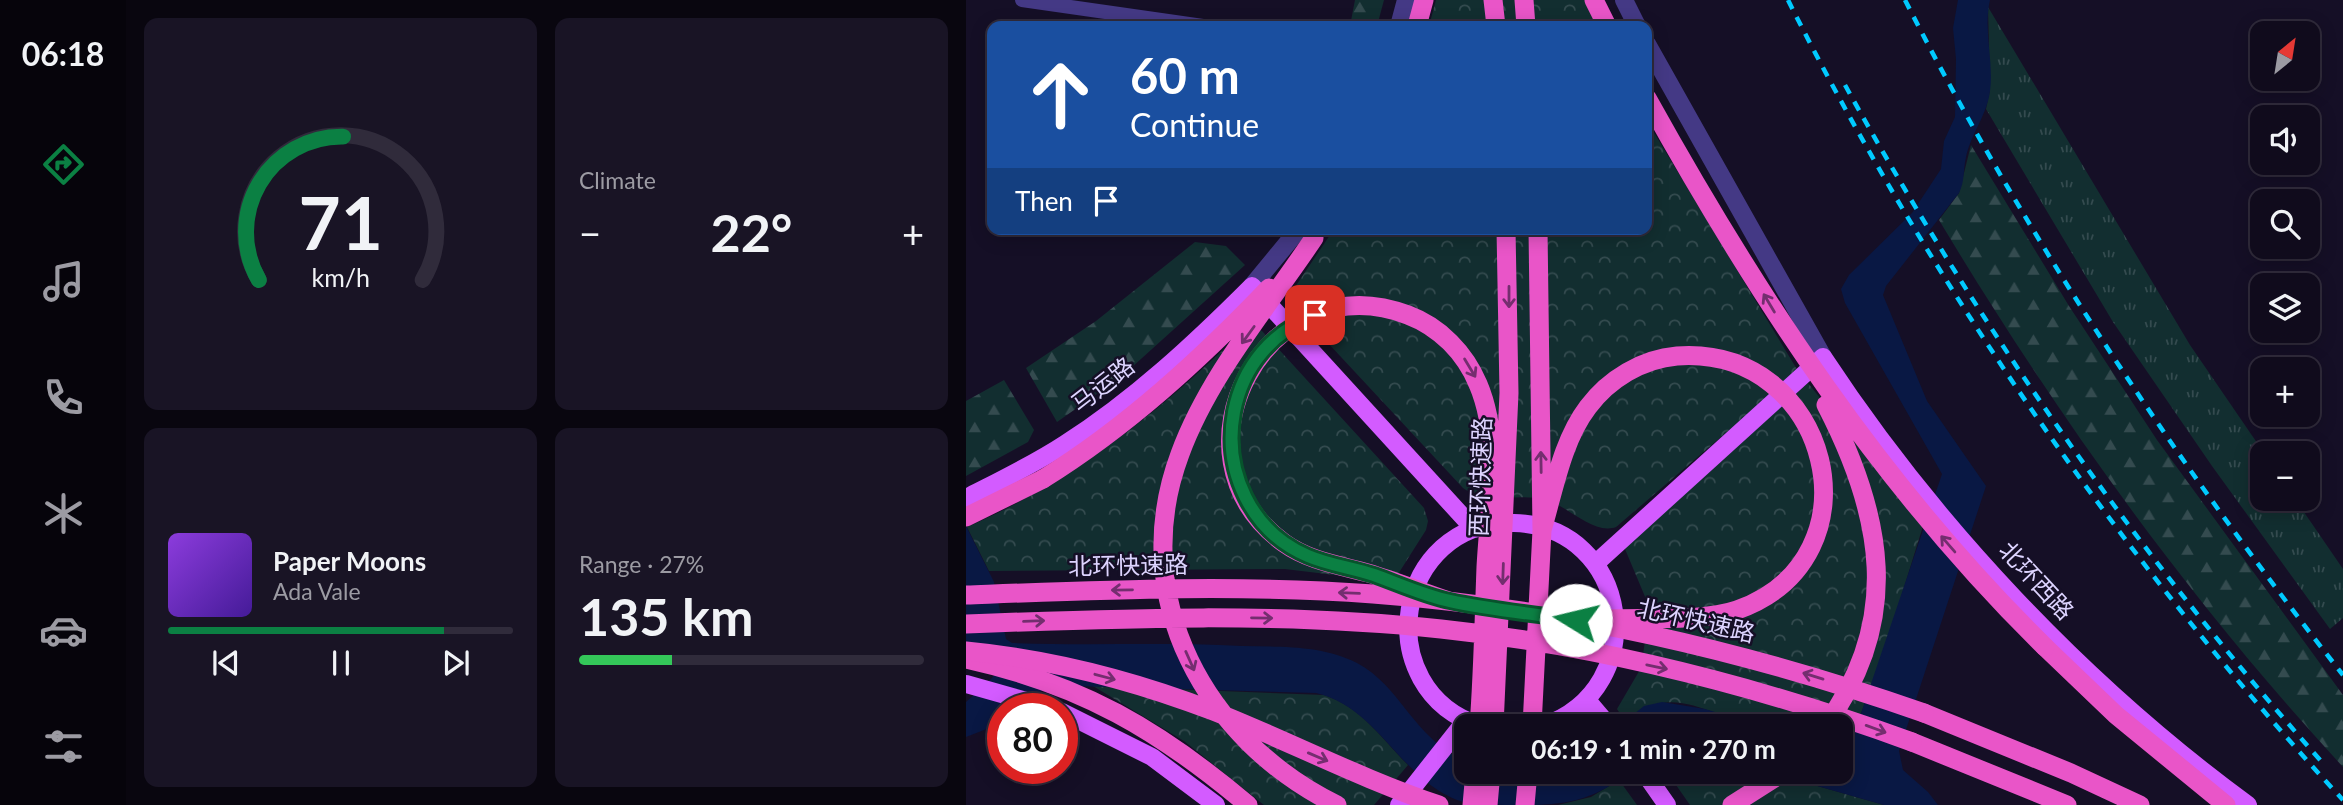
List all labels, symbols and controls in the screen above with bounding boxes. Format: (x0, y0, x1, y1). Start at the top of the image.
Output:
north arrow (2250, 21, 2320, 91)
map controls (2250, 21, 2320, 511)
text: 06:18 (22, 34, 104, 73)
text: 60 m (1130, 46, 1240, 104)
icon: ahead (1015, 49, 1106, 140)
text: Continue (1130, 105, 1259, 144)
button: sound (2250, 105, 2320, 175)
icon: directions (39, 140, 88, 189)
text: Climate (579, 166, 656, 194)
text: 71 (298, 178, 383, 266)
icon: arrive (1087, 182, 1125, 220)
text: Then (1015, 185, 1073, 217)
button: search (2250, 189, 2320, 259)
text: 22° (711, 201, 792, 263)
text: − (579, 210, 601, 256)
text: + (902, 210, 924, 256)
icon: music (39, 257, 88, 306)
text: km/h (311, 262, 370, 292)
button: layers (2250, 273, 2320, 343)
pin (1285, 285, 1345, 345)
one-way arrow (1502, 286, 1516, 309)
one-way arrow (1762, 294, 1776, 314)
icon: arrive (1296, 296, 1334, 334)
one-way arrow (1241, 325, 1255, 344)
street label: 马运路 (1065, 350, 1139, 417)
button: + (2250, 357, 2320, 427)
one-way arrow (1463, 358, 1477, 378)
icon: phone (39, 373, 88, 422)
street label: 西环快速路 (1463, 416, 1496, 537)
button: − (2250, 441, 2320, 511)
one-way arrow (1534, 451, 1548, 474)
icon: climate (39, 489, 88, 538)
street label: 北环西路 (1994, 535, 2080, 625)
one-way arrow (1940, 536, 1956, 554)
text: Paper Moons (273, 545, 426, 577)
street label: 北环快速路 (1068, 549, 1188, 580)
text: Range · 27% (579, 550, 704, 578)
one-way arrow (1496, 562, 1509, 585)
text: Ada Vale (273, 577, 361, 605)
one-way arrow (1110, 583, 1133, 597)
position arrow (1539, 583, 1613, 657)
text: 135 km (579, 585, 753, 647)
one-way arrow (1338, 586, 1361, 599)
street label: 北环快速路 (1635, 592, 1758, 647)
icon: car (39, 606, 88, 655)
one-way arrow (1250, 611, 1273, 625)
one-way arrow (1022, 615, 1045, 628)
icon: previous (207, 644, 245, 682)
icon: pause (322, 644, 360, 682)
icon: next (437, 644, 475, 682)
one-way arrow (1184, 650, 1197, 671)
one-way arrow (1645, 660, 1668, 674)
one-way arrow (1802, 668, 1824, 681)
one-way arrow (1094, 672, 1116, 685)
speed limit sign: 80 (987, 693, 1078, 784)
icon: filters (39, 722, 88, 771)
one-way arrow (1864, 723, 1886, 736)
text: 06:19 · 1 min · 270 m (1531, 733, 1776, 765)
one-way arrow (1307, 751, 1328, 764)

